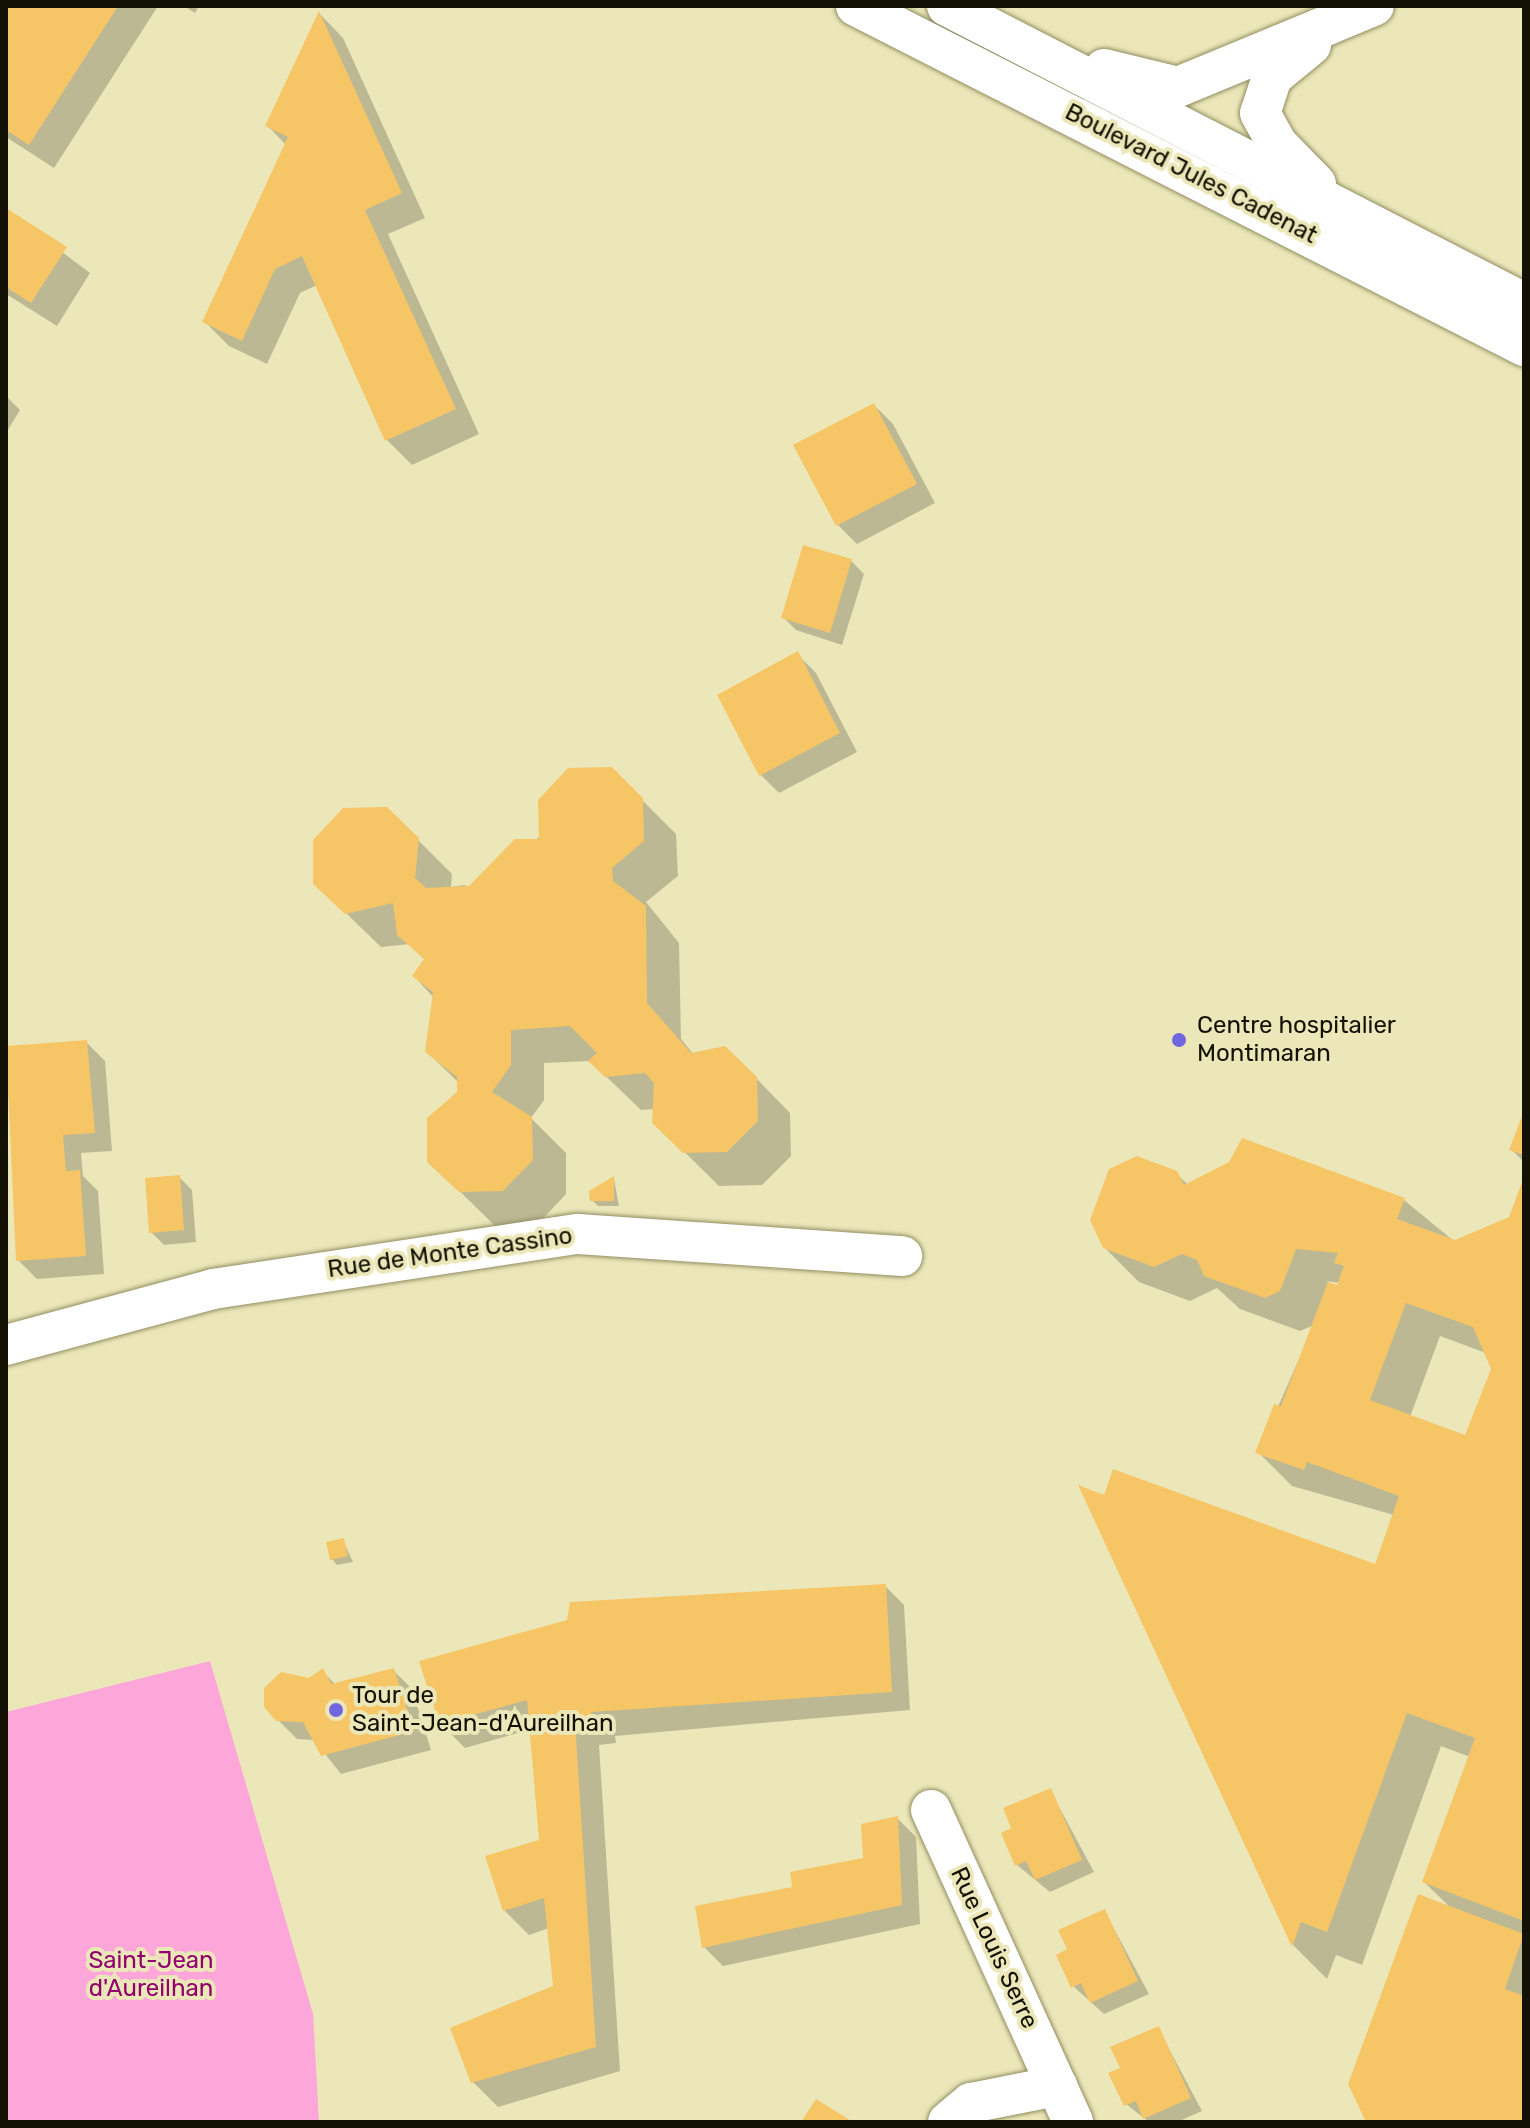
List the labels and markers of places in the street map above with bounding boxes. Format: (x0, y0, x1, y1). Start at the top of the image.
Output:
place label: Centre hospitalier Montimaran (1197, 1012, 1396, 1068)
marker: Centre hospitalier Montimaran (1168, 1029, 1190, 1051)
place label: Tour de Saint-Jean-d'Aureilhan (352, 1682, 613, 1738)
marker: Tour de Saint-Jean-d'Aureilhan (327, 1701, 345, 1719)

